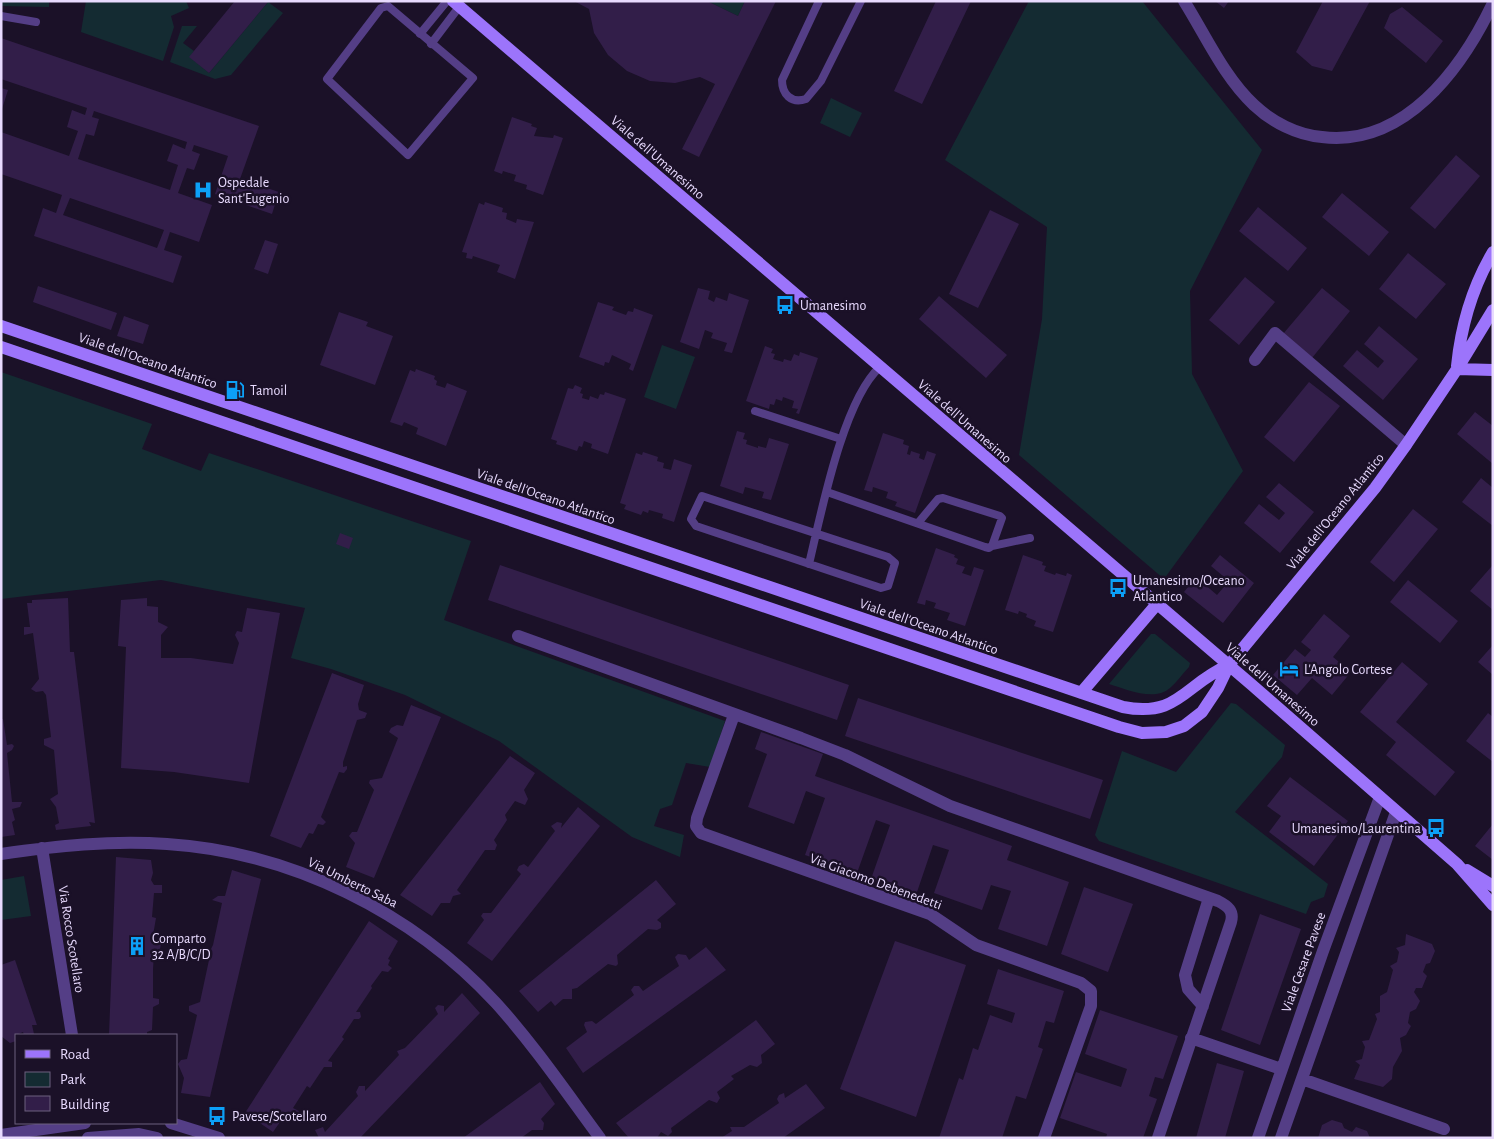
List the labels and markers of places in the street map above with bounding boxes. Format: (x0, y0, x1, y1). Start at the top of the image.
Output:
place label: Ospedale Sant'Eugenio (218, 176, 289, 206)
hospital icon: Ospedale Sant'Eugenio (192, 179, 214, 201)
bus stop icon: Umanesimo (774, 294, 796, 316)
place label: Umanesimo (800, 299, 866, 313)
fuel station icon: Tamoil (224, 379, 246, 401)
place label: Tamoil (250, 384, 287, 398)
place label: Umanesimo/Oceano Atlantico (1133, 574, 1245, 604)
bus stop icon: Umanesimo/Oceano Atlantico (1107, 577, 1129, 599)
hotel icon: L'Angolo Cortese (1278, 658, 1300, 680)
place label: L'Angolo Cortese (1304, 663, 1392, 677)
bus stop icon: Umanesimo/Laurentina (1425, 817, 1447, 839)
place label: Umanesimo/Laurentina (1292, 822, 1422, 836)
place label: Comparto 32 A/B/C/D (152, 932, 210, 962)
building icon: Comparto 32 A/B/C/D (126, 935, 148, 957)
bus stop icon: Pavese/Scotellaro (206, 1105, 228, 1127)
place label: Pavese/Scotellaro (232, 1110, 327, 1124)

